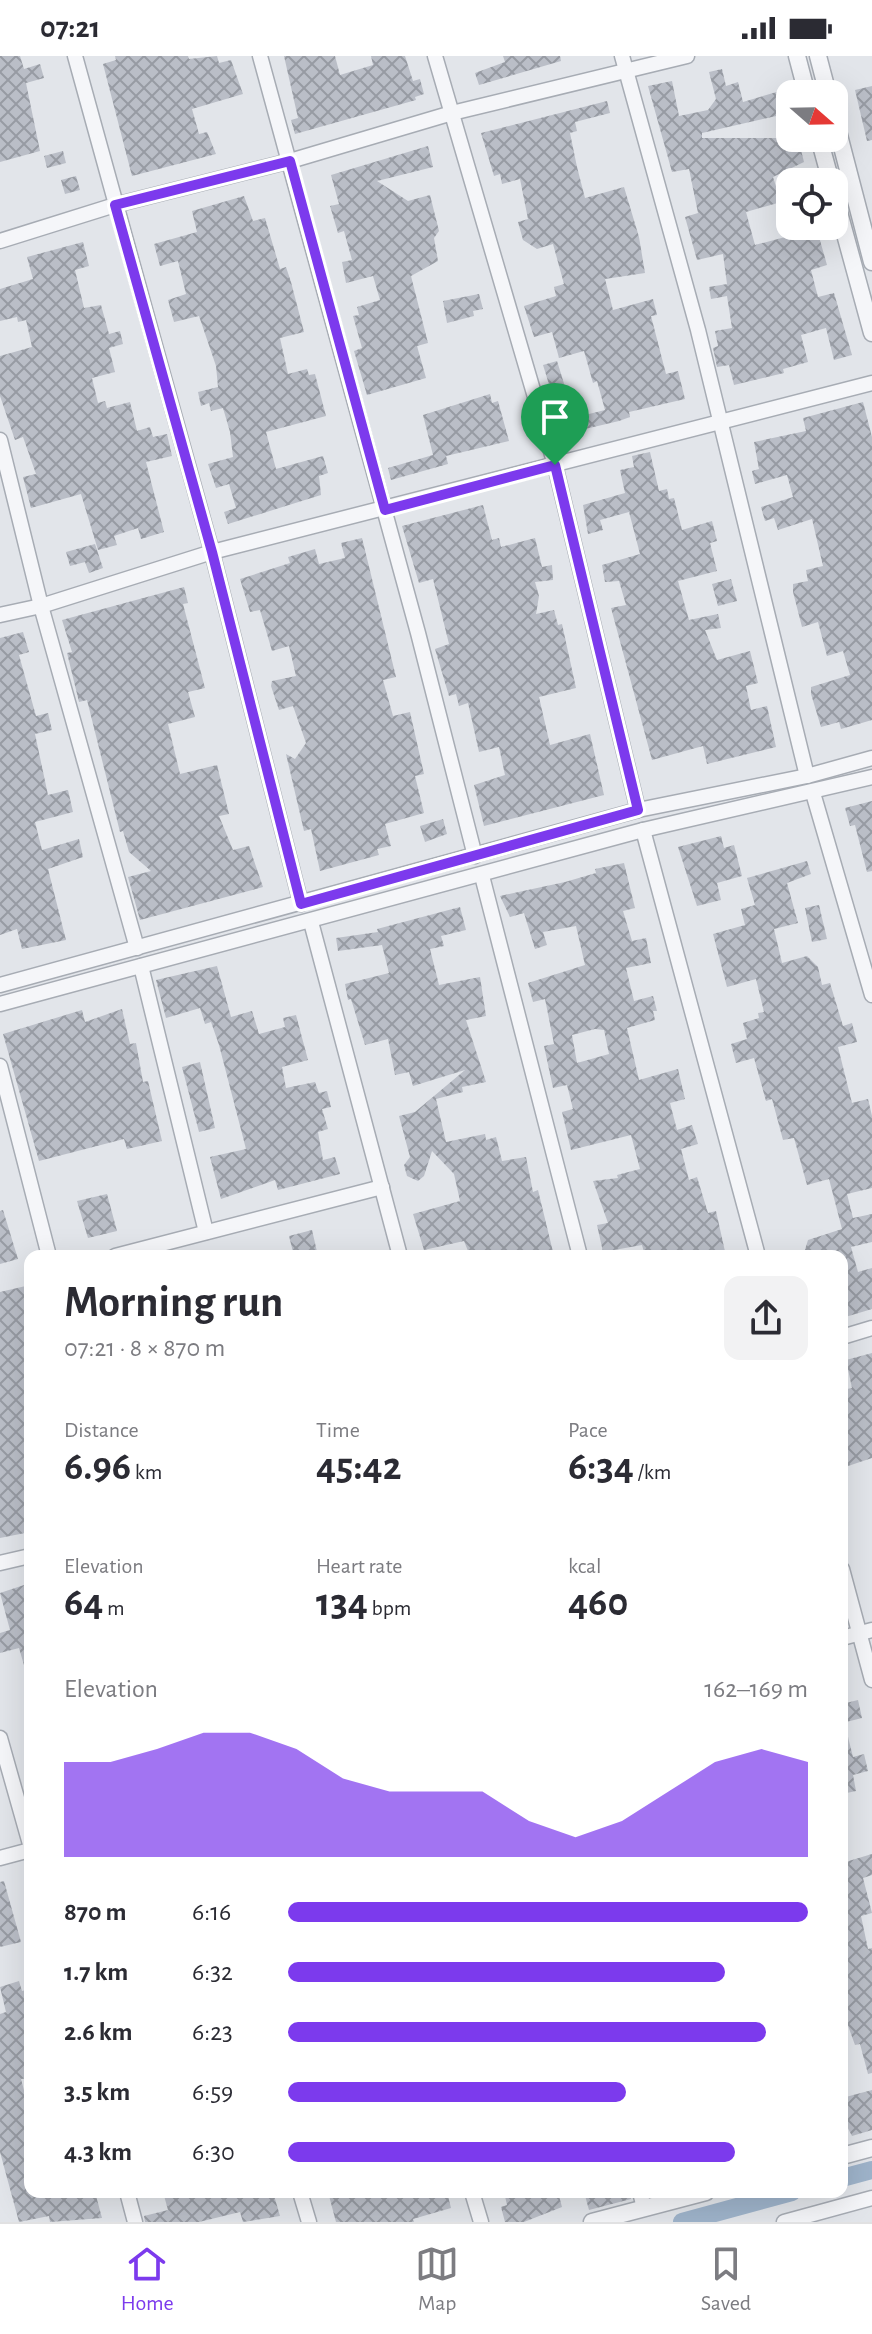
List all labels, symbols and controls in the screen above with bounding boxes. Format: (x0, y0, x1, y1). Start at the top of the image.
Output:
text: 07:21 (40, 13, 100, 43)
north arrow (776, 80, 848, 152)
map controls (776, 80, 848, 240)
button: locate (776, 168, 848, 240)
pin (521, 383, 589, 465)
icon: arrive (533, 395, 577, 439)
button: share (724, 1276, 808, 1360)
text: Morning run (64, 1281, 283, 1325)
text: 07:21 · 8 × 870 m (64, 1335, 225, 1361)
text: Distance (64, 1419, 139, 1441)
text: Time (316, 1419, 360, 1441)
text: Pace (568, 1419, 608, 1441)
text: 6.96 (64, 1447, 131, 1487)
text: 45:42 (316, 1447, 402, 1487)
text: 6:34 (568, 1447, 634, 1487)
text: km (131, 1461, 162, 1483)
text: /km (634, 1461, 671, 1483)
text: Elevation (64, 1555, 144, 1577)
text: Heart rate (316, 1555, 402, 1577)
text: kcal (568, 1555, 602, 1577)
text: 64 (64, 1583, 103, 1623)
text: 134 (316, 1583, 368, 1623)
text: 460 (568, 1583, 628, 1623)
text: m (103, 1597, 125, 1619)
text: bpm (368, 1597, 411, 1619)
text: Elevation (64, 1676, 158, 1702)
text: 162–169 m (704, 1676, 808, 1702)
text: 870 m (64, 1899, 127, 1925)
text: 6:16 (192, 1899, 231, 1925)
text: 1.7 km (64, 1959, 128, 1985)
text: 6:32 (192, 1959, 233, 1985)
text: 2.6 km (64, 2019, 133, 2045)
text: 6:23 (192, 2019, 233, 2045)
text: 3.5 km (64, 2079, 130, 2105)
text: 6:59 (192, 2079, 233, 2105)
text: 4.3 km (64, 2139, 132, 2165)
text: 6:30 (192, 2139, 235, 2165)
tab: Home (121, 2242, 174, 2316)
tab: Map (415, 2242, 459, 2316)
tab: Saved (701, 2242, 751, 2316)

